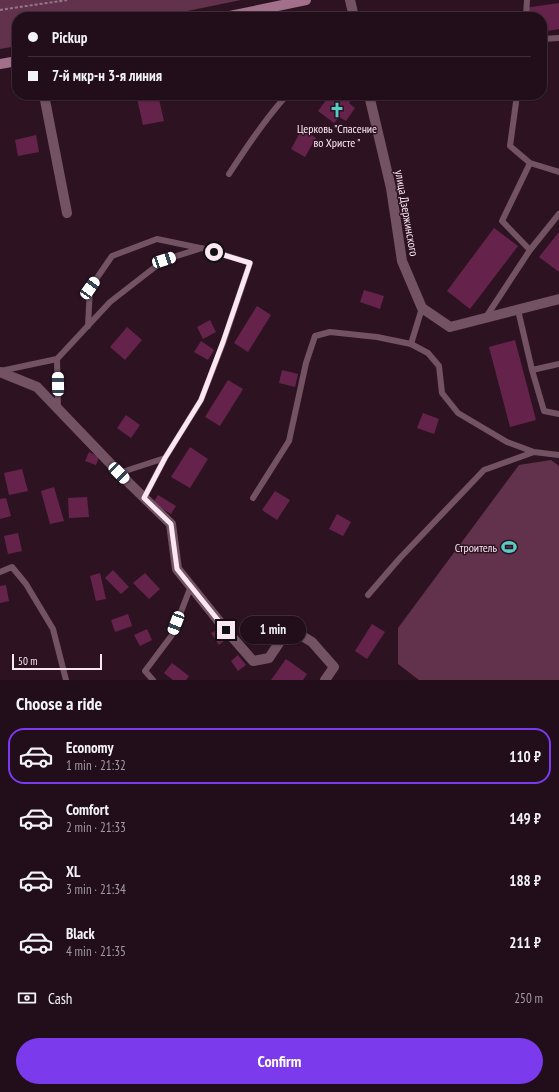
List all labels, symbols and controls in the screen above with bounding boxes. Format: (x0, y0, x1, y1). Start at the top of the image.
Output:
text: Pickup (52, 28, 87, 47)
text: 7-й мкр-н 3-я линия (52, 66, 162, 85)
church icon: Церковь "Спасение во Христе " (328, 101, 346, 119)
place label: Церковь "Спасение во Христе " (297, 121, 377, 150)
street label: улица Дзержинского (392, 169, 422, 257)
route start (205, 243, 223, 261)
car (151, 251, 177, 269)
car (78, 275, 102, 301)
car (52, 372, 64, 396)
car (106, 460, 132, 486)
sports icon: Строитель (500, 538, 518, 556)
place label: Строитель (455, 540, 497, 555)
car (166, 610, 186, 636)
callout: 1 min (240, 616, 306, 644)
route end (217, 621, 235, 639)
text: 1 min (260, 621, 286, 638)
scale bar (12, 652, 102, 671)
text: 50 m (18, 654, 37, 668)
text: Choose a ride (16, 692, 102, 715)
icon: car (18, 738, 54, 774)
text: Economy (66, 738, 114, 757)
text: 110 ₽ (509, 747, 541, 766)
text: 1 min · 21:32 (66, 757, 126, 774)
icon: car (18, 800, 54, 836)
text: Comfort (66, 800, 109, 819)
text: 149 ₽ (509, 809, 541, 828)
text: 2 min · 21:33 (66, 819, 126, 836)
icon: car (18, 862, 54, 898)
text: XL (66, 862, 80, 881)
text: 188 ₽ (509, 871, 541, 890)
text: 3 min · 21:34 (66, 881, 126, 898)
icon: car (18, 924, 54, 960)
text: Black (66, 924, 95, 943)
text: 211 ₽ (509, 933, 541, 952)
text: 4 min · 21:35 (66, 943, 126, 960)
icon: cash (16, 987, 38, 1009)
text: Cash (48, 989, 72, 1008)
text: 250 m (514, 990, 543, 1007)
button: Confirm (16, 1038, 543, 1084)

